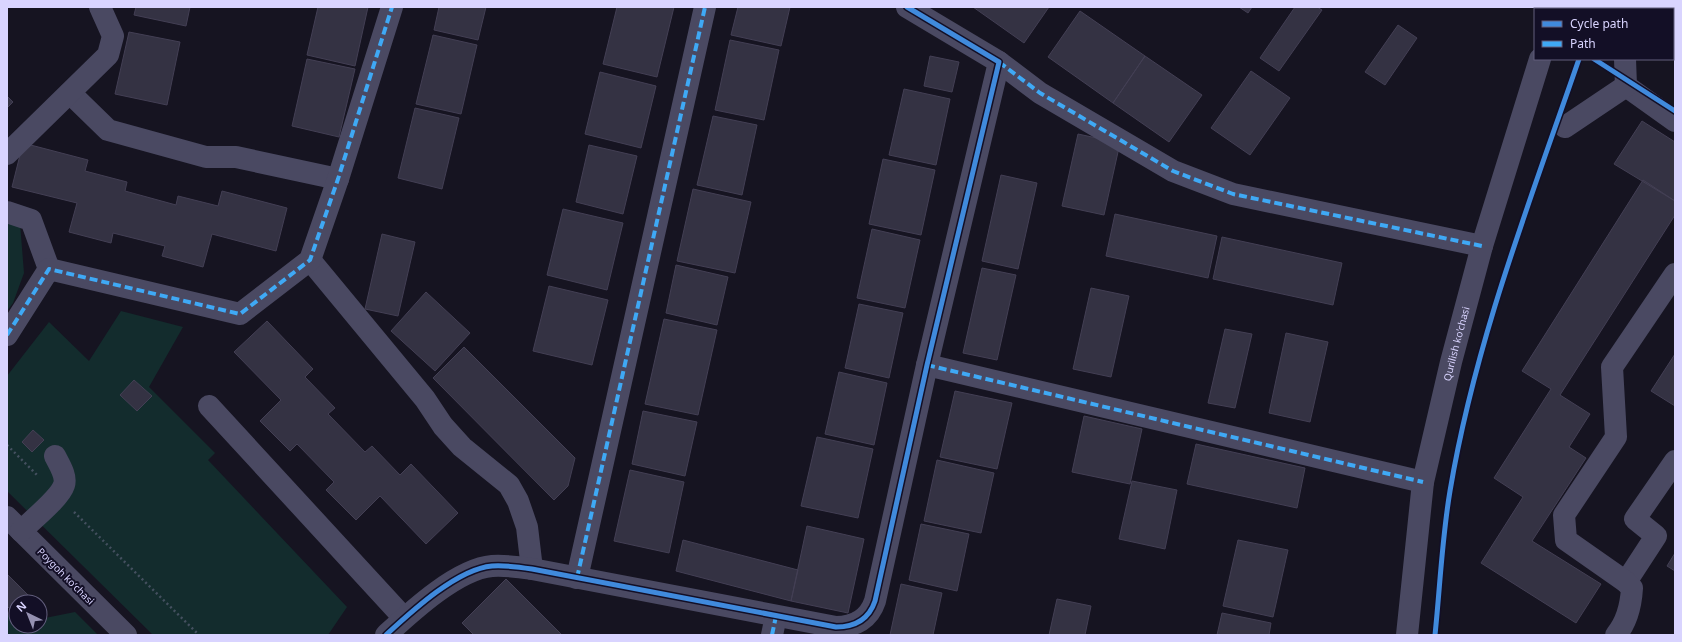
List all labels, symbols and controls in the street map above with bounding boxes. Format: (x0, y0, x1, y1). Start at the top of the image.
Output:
legend (1534, 8, 1674, 60)
text: Cycle path (1570, 15, 1628, 32)
text: Path (1570, 35, 1596, 52)
street label: Qurilish ko'chasi (1440, 305, 1473, 382)
street label: Poygoh koʻchasi (35, 545, 97, 607)
north arrow (8, 594, 48, 634)
text: N (12, 598, 29, 615)

